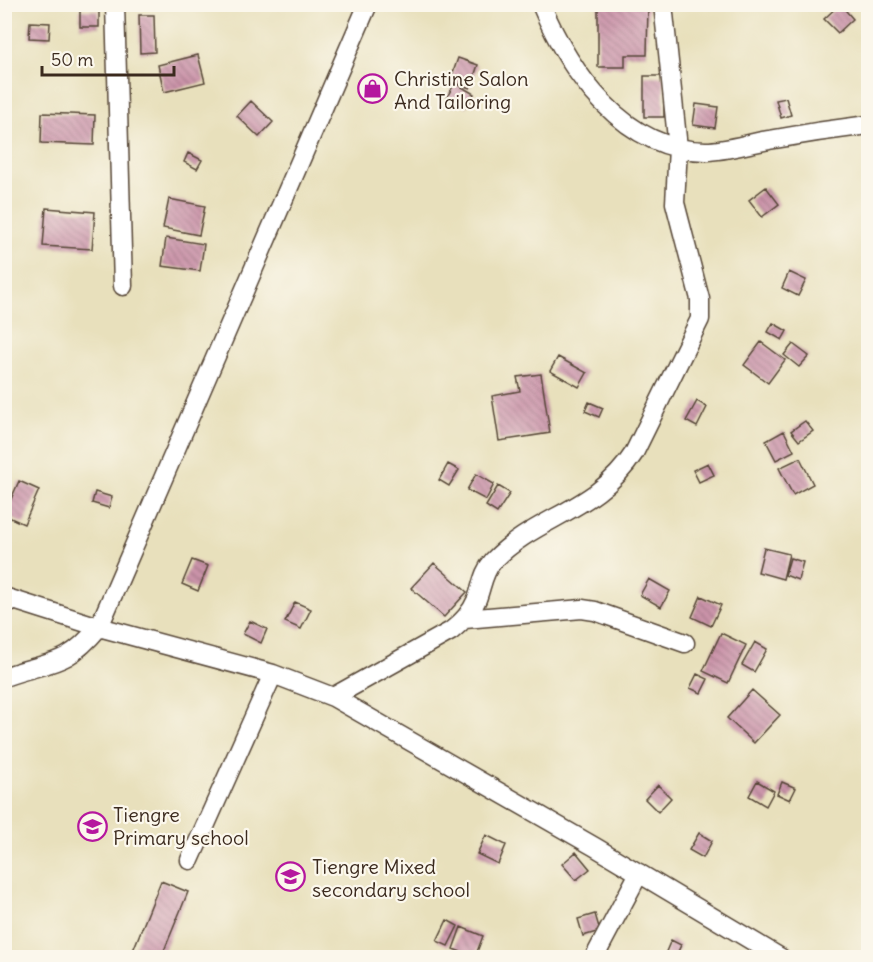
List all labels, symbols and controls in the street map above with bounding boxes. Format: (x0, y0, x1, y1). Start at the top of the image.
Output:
scale bar (42, 39, 174, 77)
text: 50 m (51, 48, 93, 71)
place label: Christine Salon And Tailoring (394, 66, 529, 114)
shop icon: Christine Salon And Tailoring (357, 73, 389, 105)
place label: Tiengre Primary school (113, 802, 249, 850)
school or university icon: Tiengre Primary school (76, 810, 108, 842)
place label: Tiengre Mixed secondary school (312, 854, 470, 902)
school or university icon: Tiengre Mixed secondary school (275, 861, 307, 893)

